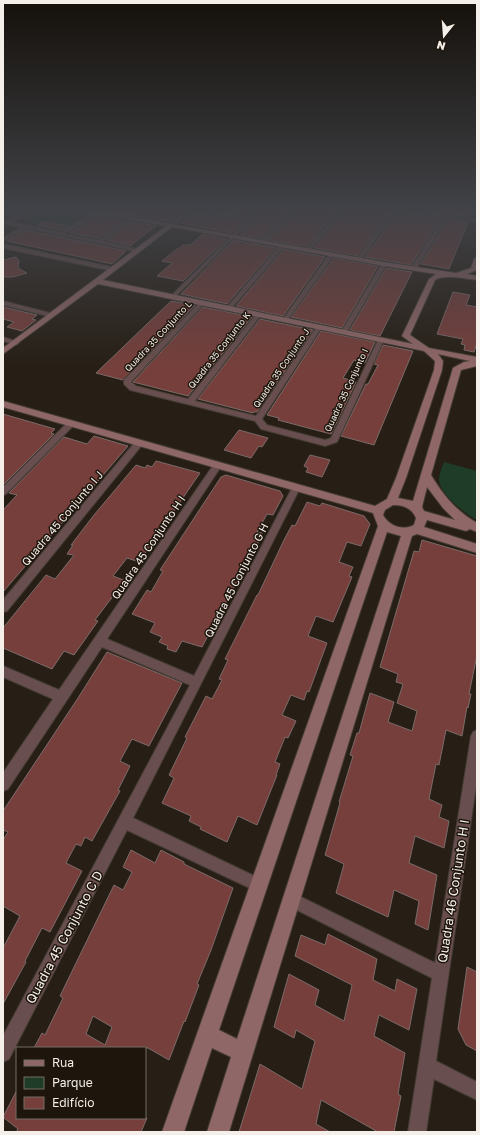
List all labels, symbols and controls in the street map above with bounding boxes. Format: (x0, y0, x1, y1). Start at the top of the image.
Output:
north arrow (424, 16, 464, 56)
text: N (435, 39, 447, 53)
street label: Quadra 35 Conjunto L (122, 298, 194, 374)
street label: Quadra 35 Conjunto K (186, 310, 252, 390)
street label: Quadra 35 Conjunto J (250, 326, 312, 410)
street label: Quadra 35 Conjunto I (322, 347, 370, 433)
street label: Quadra 45 Conjunto I J (18, 468, 106, 568)
street label: Quadra 45 Conjunto H I (108, 493, 188, 601)
street label: Quadra 45 Conjunto G H (201, 521, 271, 639)
street label: Quadra 46 Conjunto H I (434, 818, 472, 964)
street label: Quadra 45 Conjunto C D (22, 868, 106, 1006)
legend (16, 1047, 146, 1119)
text: Rua (52, 1055, 74, 1070)
text: Parque (52, 1075, 93, 1090)
text: Edifício (52, 1095, 94, 1110)

